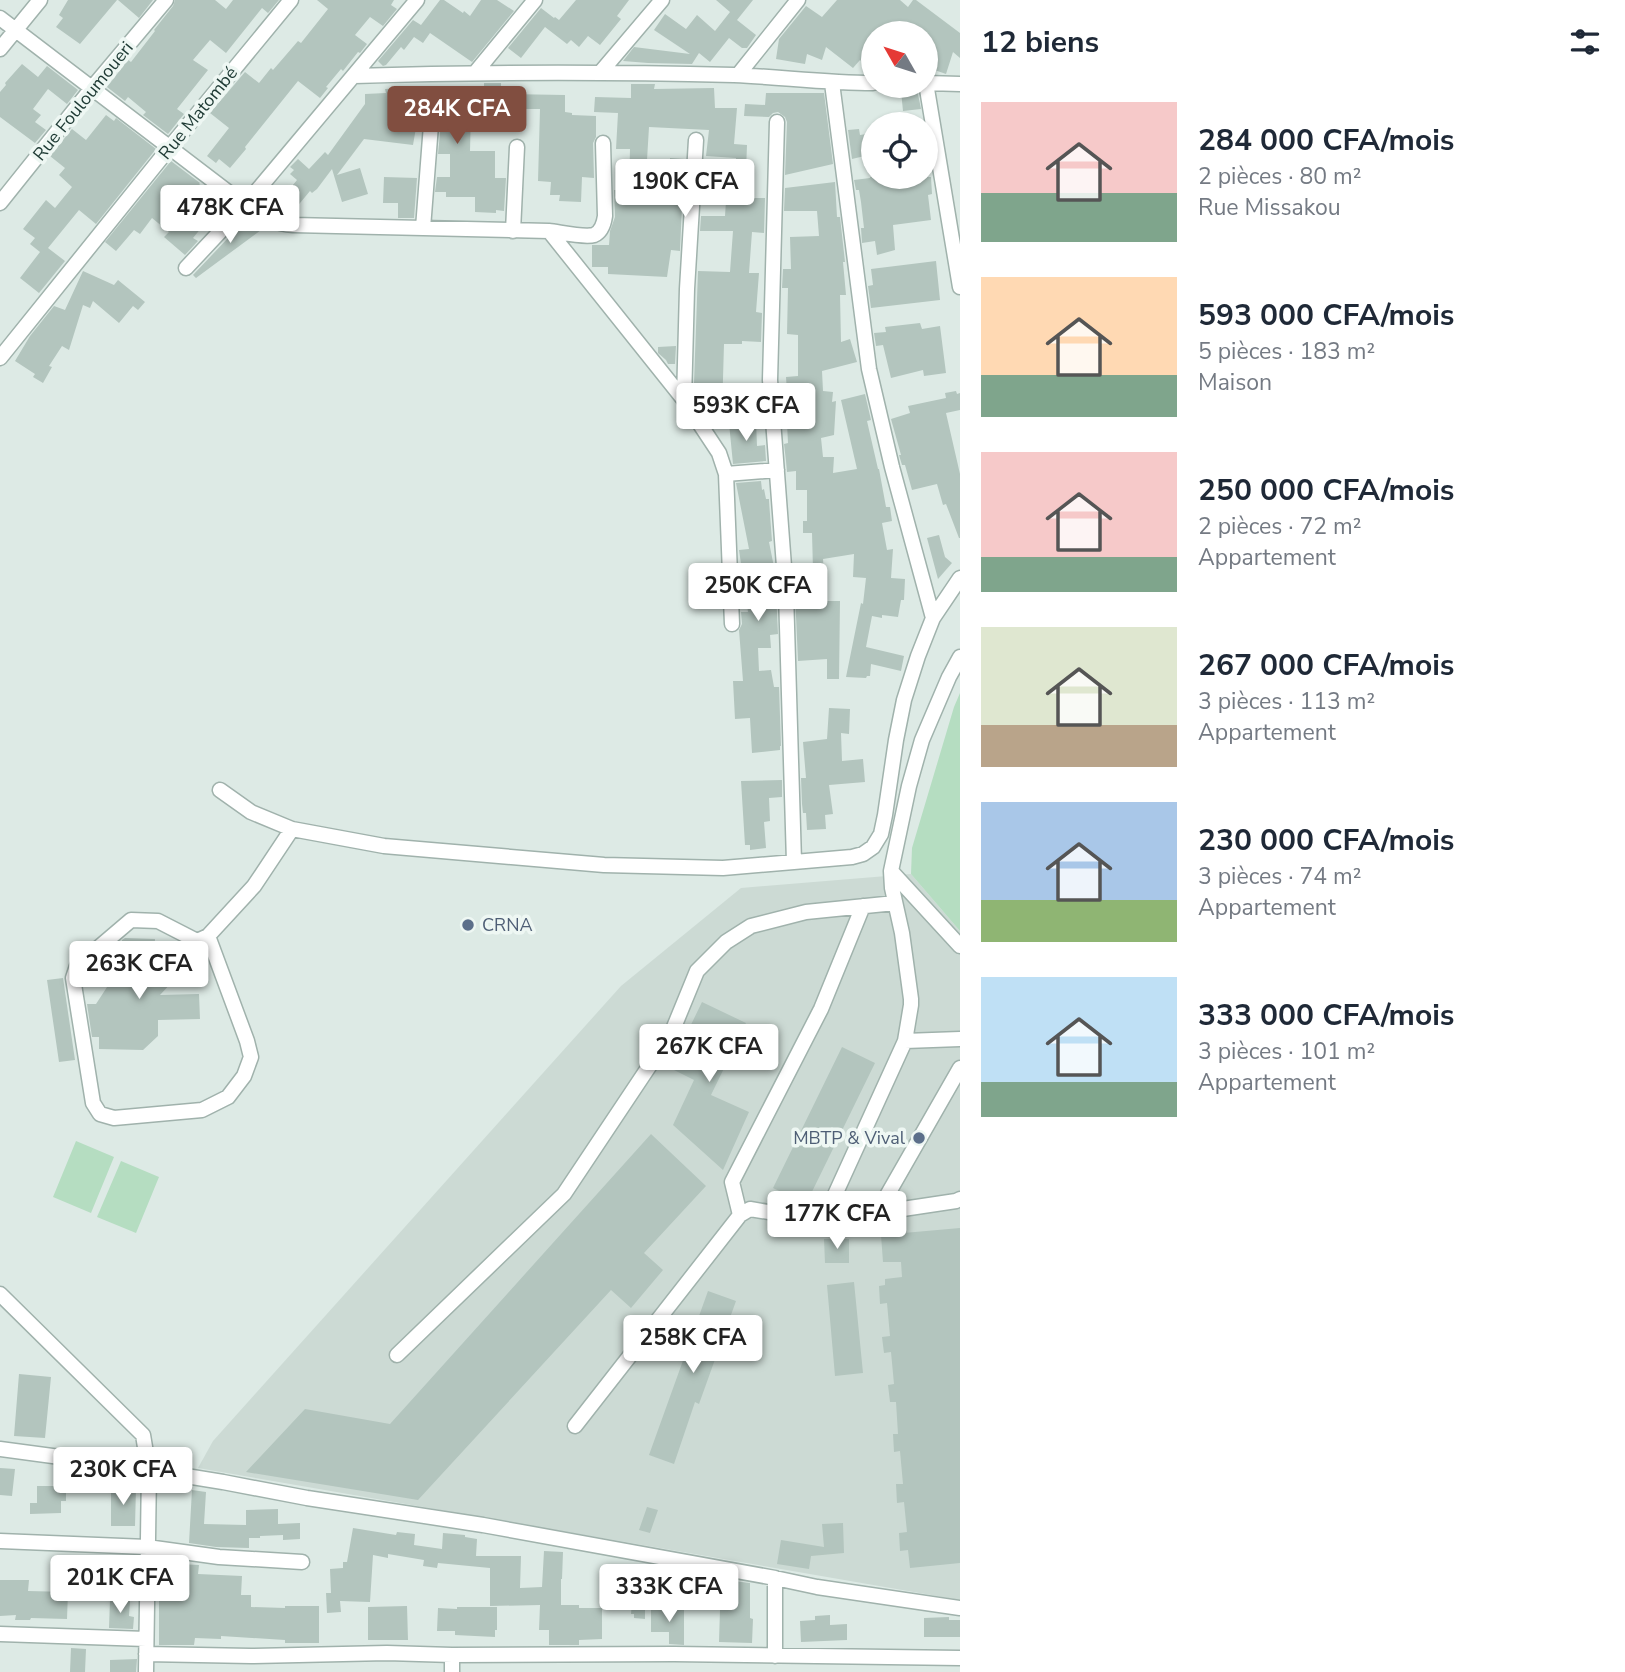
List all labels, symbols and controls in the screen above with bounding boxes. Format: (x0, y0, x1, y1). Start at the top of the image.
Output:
north arrow (861, 21, 938, 98)
map controls (861, 21, 938, 189)
text: 12 biens (981, 22, 1099, 63)
icon: filters (1566, 23, 1604, 61)
street label: Rue Fouloumoueri (27, 36, 139, 166)
street label: Rue Matombé (153, 62, 243, 164)
pin: 284K CFA (385, 86, 529, 146)
text: 284K CFA (403, 93, 511, 124)
button: locate (861, 112, 938, 189)
text: 284 000 CFA/mois (1198, 120, 1454, 161)
icon: home (1037, 130, 1121, 214)
pin: 190K CFA (613, 160, 757, 219)
text: 2 pièces · 80 m² (1198, 161, 1361, 192)
text: 190K CFA (631, 166, 739, 197)
pin: 478K CFA (158, 186, 302, 245)
text: 478K CFA (176, 192, 284, 223)
text: Rue Missakou (1198, 192, 1341, 223)
text: 593 000 CFA/mois (1198, 295, 1454, 336)
icon: home (1037, 305, 1121, 389)
text: 5 pièces · 183 m² (1198, 336, 1375, 367)
text: Maison (1198, 367, 1272, 398)
pin: 593K CFA (674, 384, 818, 443)
text: 593K CFA (692, 390, 800, 421)
text: 250 000 CFA/mois (1198, 470, 1454, 511)
icon: home (1037, 480, 1121, 564)
text: 2 pièces · 72 m² (1198, 511, 1361, 542)
text: Appartement (1198, 542, 1336, 573)
pin: 250K CFA (686, 564, 830, 623)
text: 250K CFA (704, 570, 812, 601)
text: 267 000 CFA/mois (1198, 645, 1454, 686)
icon: home (1037, 655, 1121, 739)
text: 3 pièces · 113 m² (1198, 686, 1375, 717)
text: Appartement (1198, 717, 1336, 748)
text: 230 000 CFA/mois (1198, 820, 1454, 861)
icon: home (1037, 830, 1121, 914)
text: 3 pièces · 74 m² (1198, 861, 1361, 892)
text: Appartement (1198, 892, 1336, 923)
place label: CRNA (482, 913, 533, 937)
marker: CRNA (460, 917, 476, 933)
pin: 263K CFA (67, 942, 211, 1001)
text: 263K CFA (85, 948, 193, 979)
text: 333 000 CFA/mois (1198, 995, 1454, 1036)
icon: home (1037, 1005, 1121, 1089)
pin: 267K CFA (637, 1024, 781, 1084)
text: 267K CFA (655, 1031, 763, 1062)
text: 3 pièces · 101 m² (1198, 1036, 1375, 1067)
text: Appartement (1198, 1067, 1336, 1098)
place label: MBTP & Vival (793, 1126, 906, 1150)
marker: MBTP & Vival (911, 1130, 927, 1146)
pin: 177K CFA (765, 1192, 909, 1251)
text: 177K CFA (783, 1198, 891, 1229)
pin: 258K CFA (621, 1316, 765, 1375)
text: 258K CFA (639, 1322, 747, 1353)
pin: 230K CFA (51, 1448, 195, 1507)
text: 230K CFA (69, 1454, 177, 1485)
pin: 201K CFA (48, 1556, 192, 1615)
text: 201K CFA (66, 1562, 174, 1593)
pin: 333K CFA (597, 1564, 741, 1624)
text: 333K CFA (615, 1571, 723, 1602)

